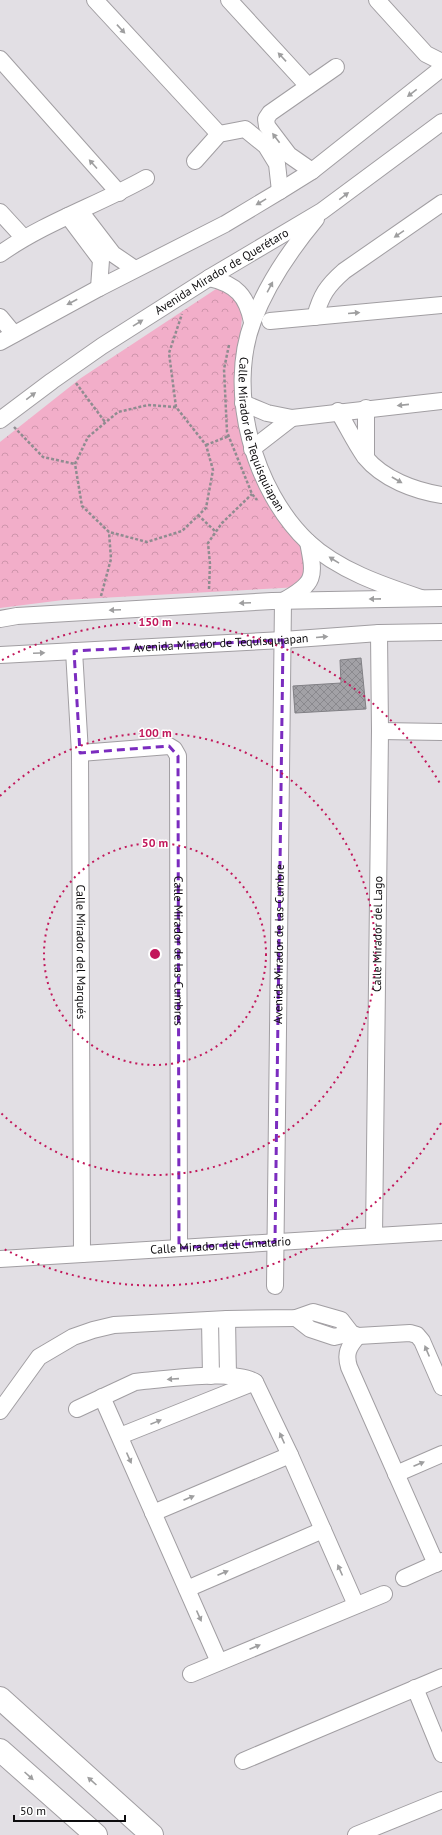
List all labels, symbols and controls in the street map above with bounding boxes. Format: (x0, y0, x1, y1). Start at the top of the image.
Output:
one-way arrow (117, 23, 126, 34)
one-way arrow (277, 52, 286, 63)
one-way arrow (406, 89, 417, 97)
one-way arrow (272, 132, 280, 143)
one-way arrow (88, 159, 98, 169)
one-way arrow (339, 192, 349, 200)
one-way arrow (256, 199, 267, 206)
street label: Avenida Mirador de Querétaro (152, 225, 291, 318)
one-way arrow (394, 230, 404, 238)
one-way arrow (266, 281, 273, 293)
one-way arrow (66, 299, 78, 305)
one-way arrow (348, 310, 360, 317)
one-way arrow (133, 319, 143, 327)
street label: Calle Mirador de Tequisquiapan (236, 356, 288, 514)
one-way arrow (26, 392, 36, 400)
one-way arrow (397, 401, 409, 408)
one-way arrow (391, 477, 403, 484)
one-way arrow (328, 556, 340, 563)
one-way arrow (369, 595, 381, 602)
one-way arrow (239, 599, 251, 606)
one-way arrow (109, 607, 121, 614)
text: 150 m (138, 614, 172, 629)
street label: Avenida Mirador de Tequisquiapan (133, 630, 309, 655)
one-way arrow (316, 634, 328, 641)
one-way arrow (33, 649, 45, 656)
text: 100 m (138, 725, 172, 740)
text: 50 m (142, 835, 168, 850)
street label: Avenida Mirador de las Cumbre (270, 864, 287, 1024)
street label: Calle Mirador de las Cumbres (171, 876, 187, 1026)
street label: Calle Mirador del Lago (369, 876, 385, 992)
street label: Calle Mirador del Marqués (74, 884, 89, 1019)
centre of rings (148, 947, 162, 961)
street label: Calle Mirador del Cimatario (150, 1233, 291, 1257)
one-way arrow (423, 1345, 429, 1357)
one-way arrow (167, 1375, 179, 1382)
one-way arrow (150, 1418, 162, 1424)
one-way arrow (279, 1432, 285, 1444)
one-way arrow (127, 1453, 133, 1465)
one-way arrow (414, 1461, 425, 1467)
one-way arrow (184, 1495, 195, 1501)
one-way arrow (337, 1563, 343, 1575)
one-way arrow (217, 1570, 228, 1576)
one-way arrow (196, 1610, 202, 1622)
one-way arrow (250, 1644, 262, 1650)
one-way arrow (24, 1771, 34, 1780)
one-way arrow (87, 1776, 97, 1786)
scale bar (14, 1797, 125, 1823)
text: 50 m (20, 1803, 46, 1818)

